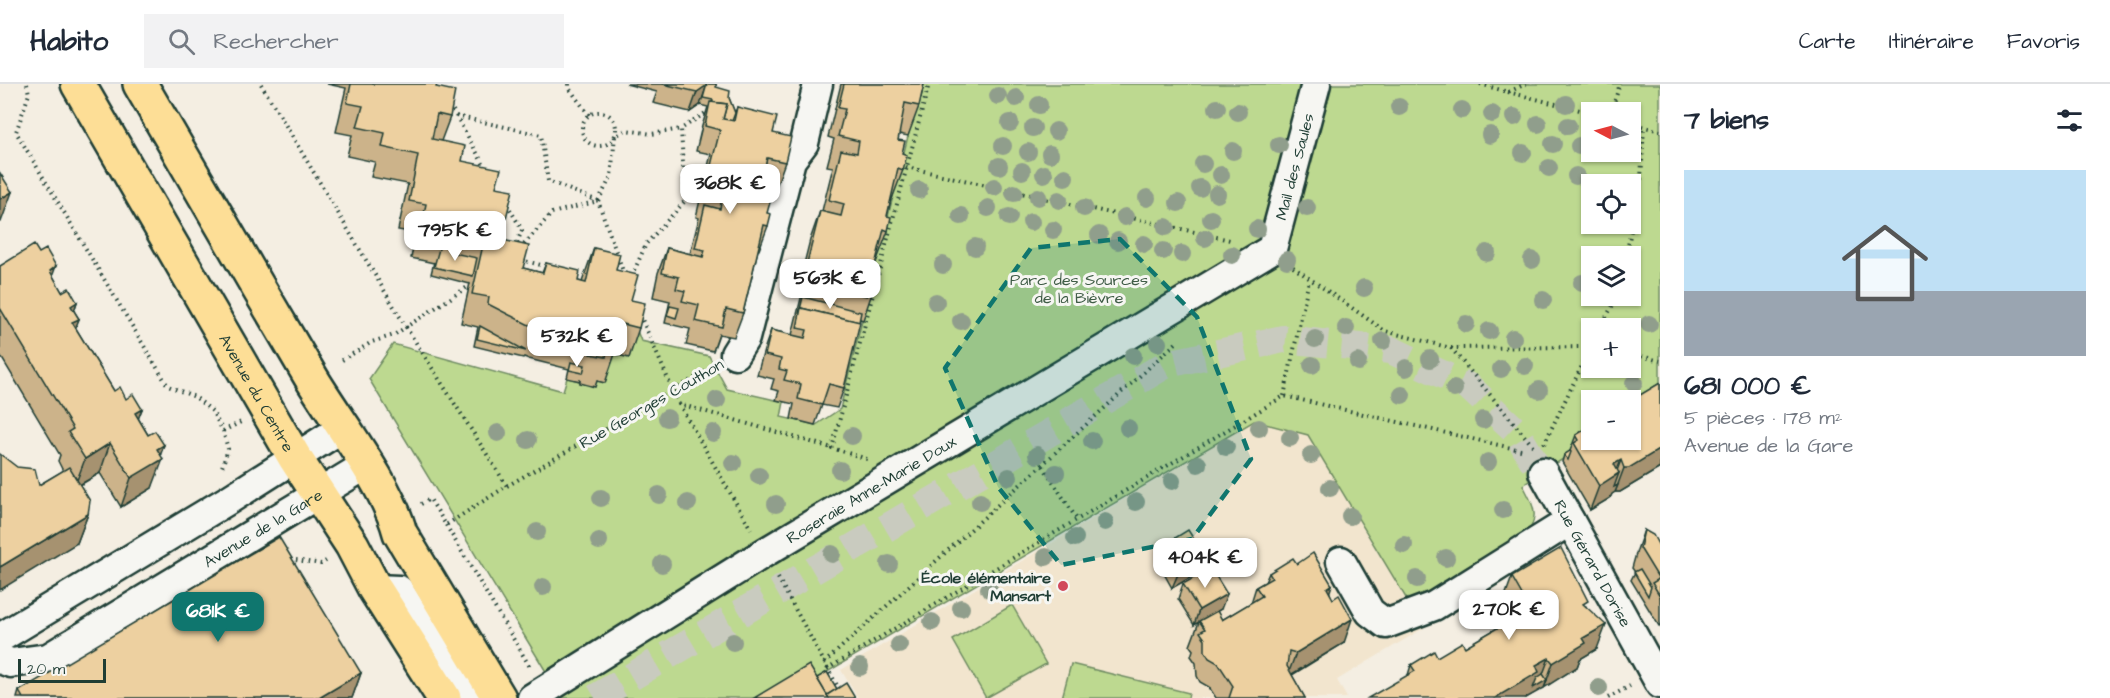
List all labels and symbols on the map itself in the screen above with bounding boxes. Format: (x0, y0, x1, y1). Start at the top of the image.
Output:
north arrow (1581, 102, 1641, 162)
street label: Mail des Saules (1270, 111, 1320, 223)
pin: 368K € (681, 164, 779, 215)
pin: 795K € (406, 211, 504, 262)
pin: 563K € (781, 259, 879, 310)
park label: Parc des Sources de la Bièvre (1010, 269, 1148, 309)
pin: 532K € (528, 317, 626, 368)
street label: Avenue du Centre (213, 330, 299, 457)
street label: Rue Georges Couthon (575, 354, 728, 455)
street label: Roseraie Anne-Marie Doux (782, 430, 961, 549)
street label: Avenue de la Gare (199, 484, 327, 573)
street label: Rue Gérard Dorise (1548, 496, 1636, 631)
pin: 404K € (1156, 538, 1254, 589)
place label: École élémentaire Mansart (921, 567, 1052, 607)
marker: École élémentaire Mansart (1056, 579, 1070, 593)
pin: 270K € (1460, 590, 1558, 641)
pin: 681K € (169, 592, 267, 643)
scale bar (18, 656, 106, 684)

